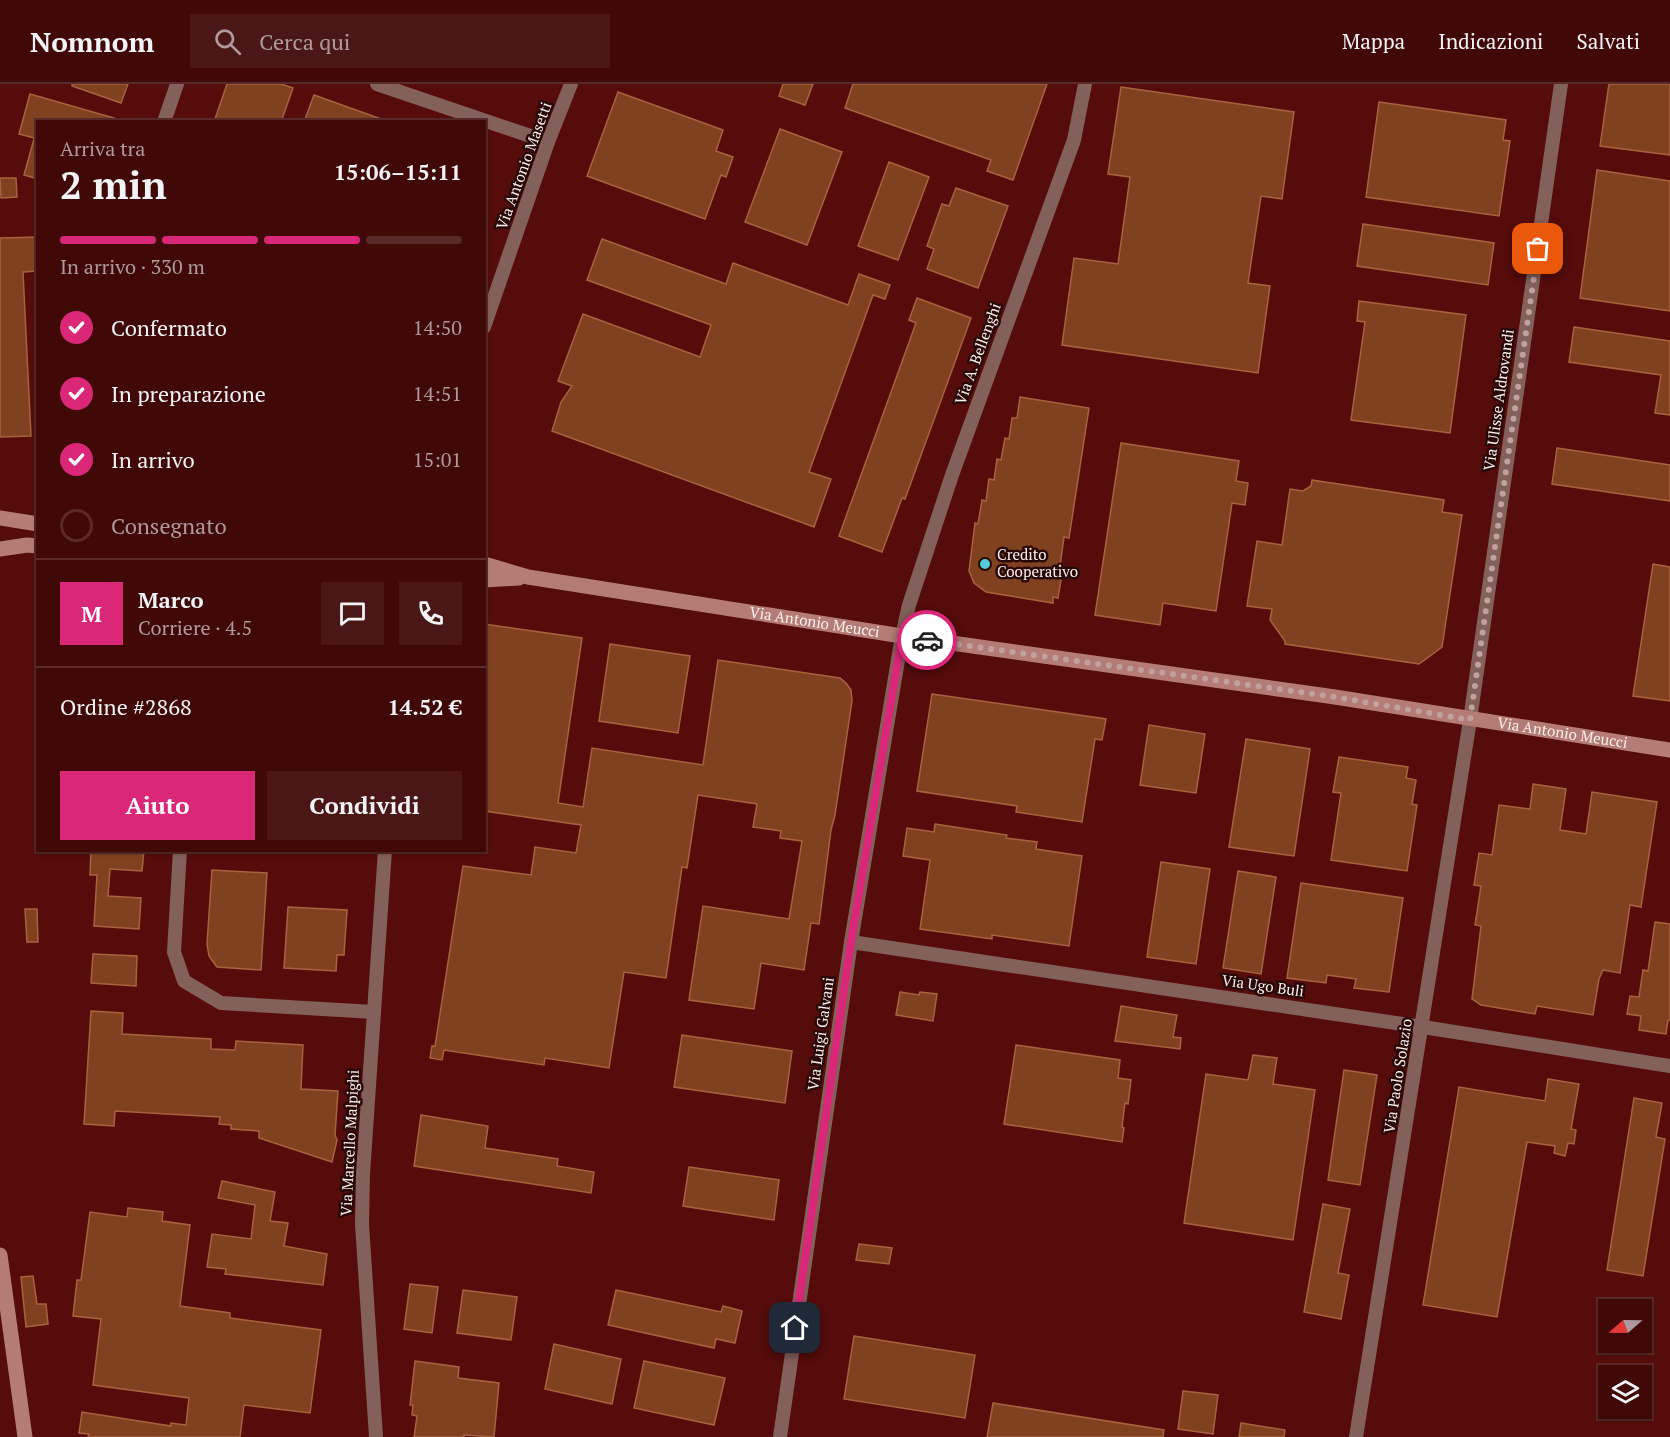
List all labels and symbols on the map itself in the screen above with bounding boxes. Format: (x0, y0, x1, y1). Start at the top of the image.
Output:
street label: Via Antonio Masetti (491, 99, 555, 232)
pin (1512, 223, 1563, 274)
street label: Via A. Bellenghi (949, 300, 1005, 407)
street label: Via Ulisse Aldrovandi (1478, 328, 1518, 472)
place label: Credito Cooperativo (997, 544, 1078, 581)
marker: Credito Cooperativo (978, 557, 992, 571)
street label: Via Antonio Meucci (748, 601, 881, 641)
courier (897, 610, 957, 670)
street label: Via Antonio Meucci (1496, 712, 1629, 752)
street label: Via Ugo Buli (1221, 969, 1306, 1001)
street label: Via Luigi Galvani (802, 976, 838, 1092)
street label: Via Paolo Solazio (1378, 1017, 1416, 1135)
street label: Via Marcello Malpighi (335, 1069, 363, 1217)
north arrow (1598, 1299, 1652, 1353)
pin (769, 1302, 820, 1353)

